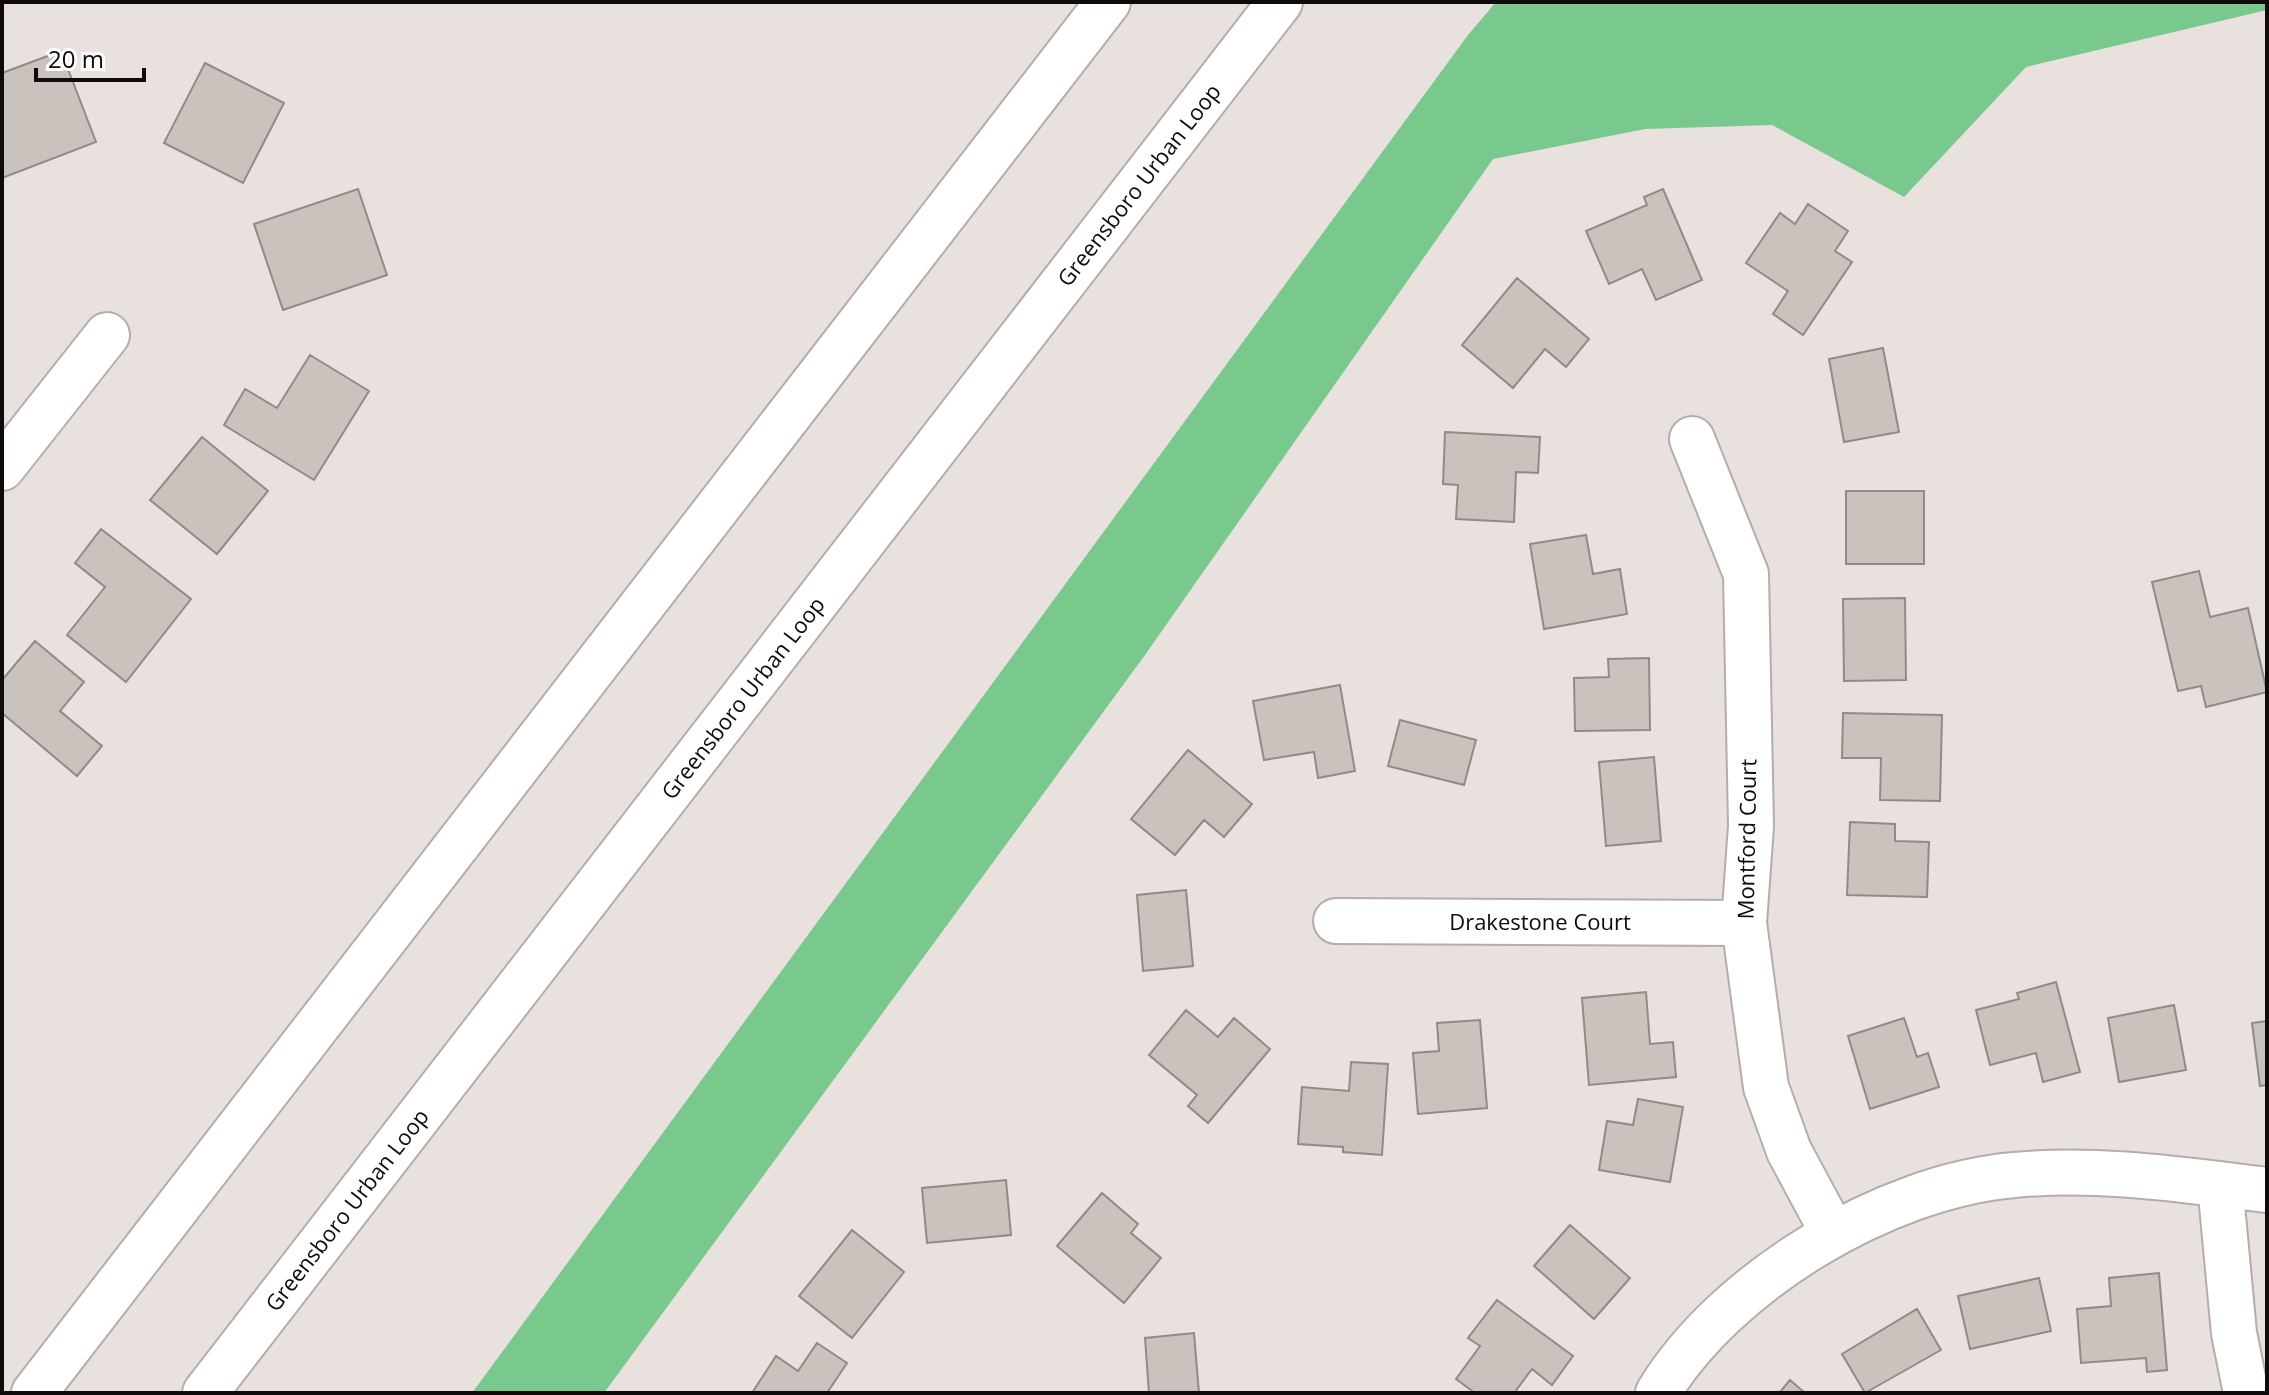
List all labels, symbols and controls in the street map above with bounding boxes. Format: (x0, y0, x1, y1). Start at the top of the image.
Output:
scale bar (36, 32, 144, 82)
text: 20 m (48, 42, 104, 75)
street label: Greensboro Urban Loop (1050, 77, 1227, 292)
street label: Greensboro Urban Loop (654, 590, 831, 805)
street label: Montford Court (1730, 758, 1762, 920)
street label: Drakestone Court (1449, 906, 1631, 936)
street label: Greensboro Urban Loop (258, 1102, 435, 1317)

